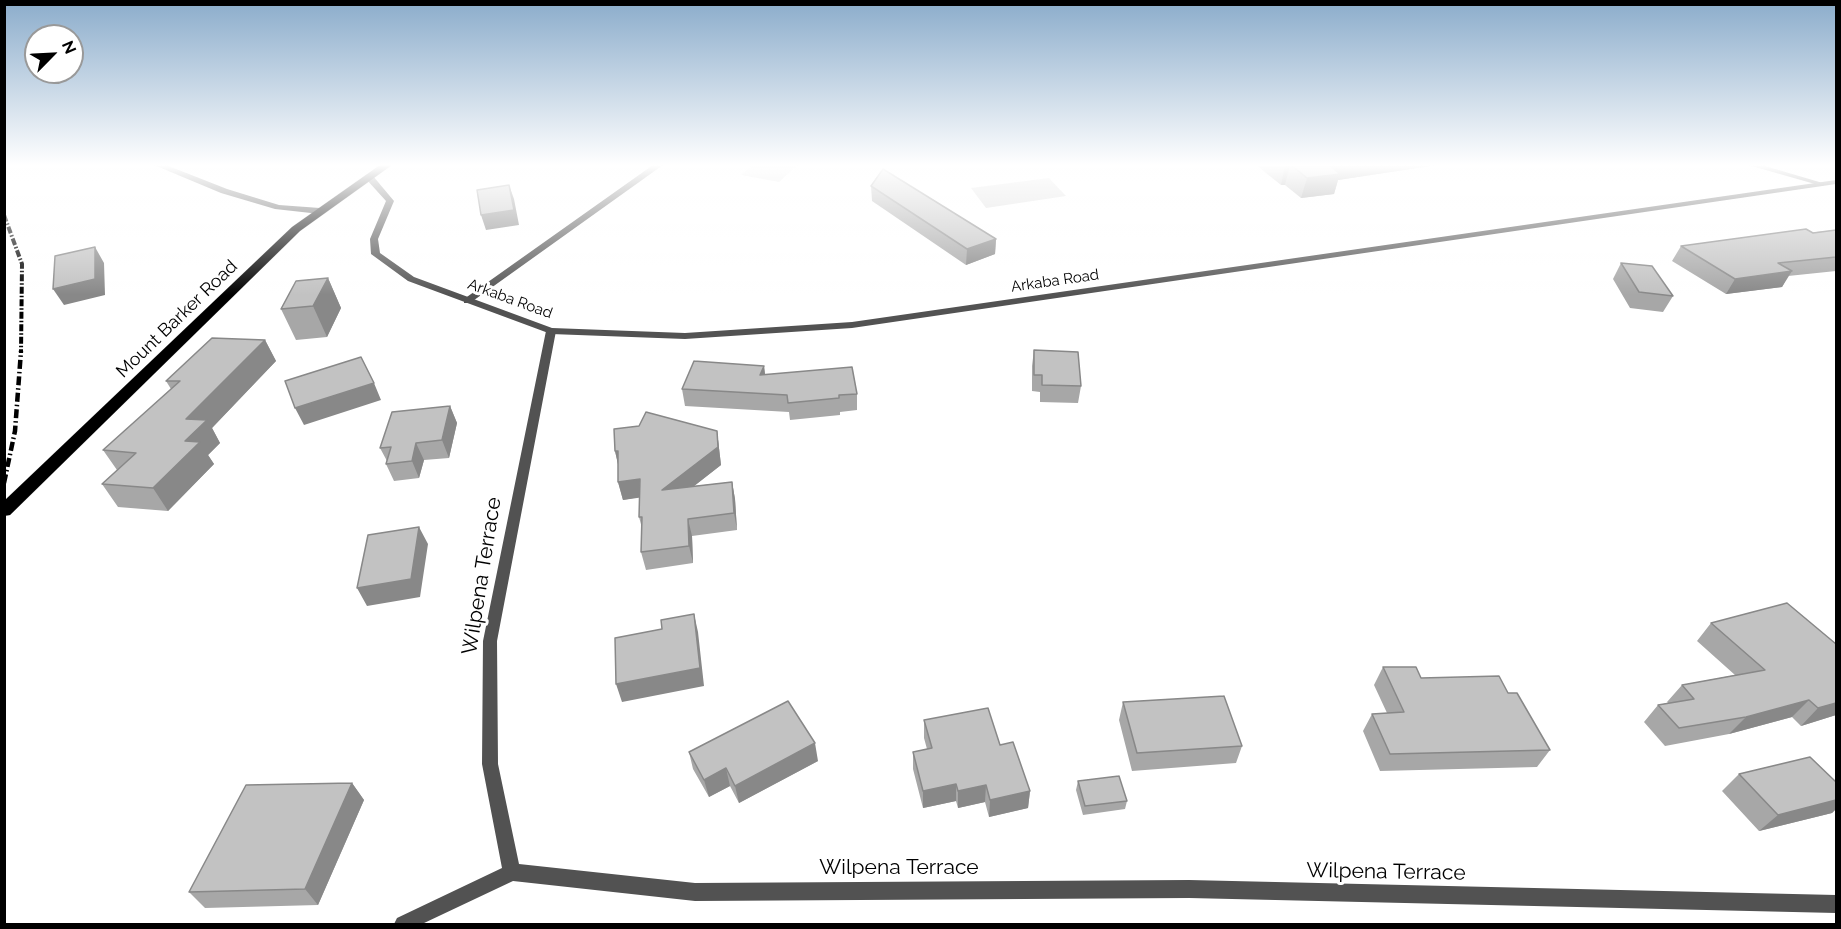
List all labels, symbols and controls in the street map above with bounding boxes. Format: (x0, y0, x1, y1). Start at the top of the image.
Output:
north arrow (24, 24, 84, 84)
text: N (58, 38, 80, 57)
street label: Mount Barker Road (112, 256, 242, 382)
street label: Arkaba Road (1010, 266, 1100, 296)
street label: Arkaba Road (465, 275, 555, 323)
street label: Wilpena Terrace (457, 495, 507, 657)
street label: Wilpena Terrace (819, 855, 979, 881)
street label: Wilpena Terrace (1306, 858, 1466, 886)

